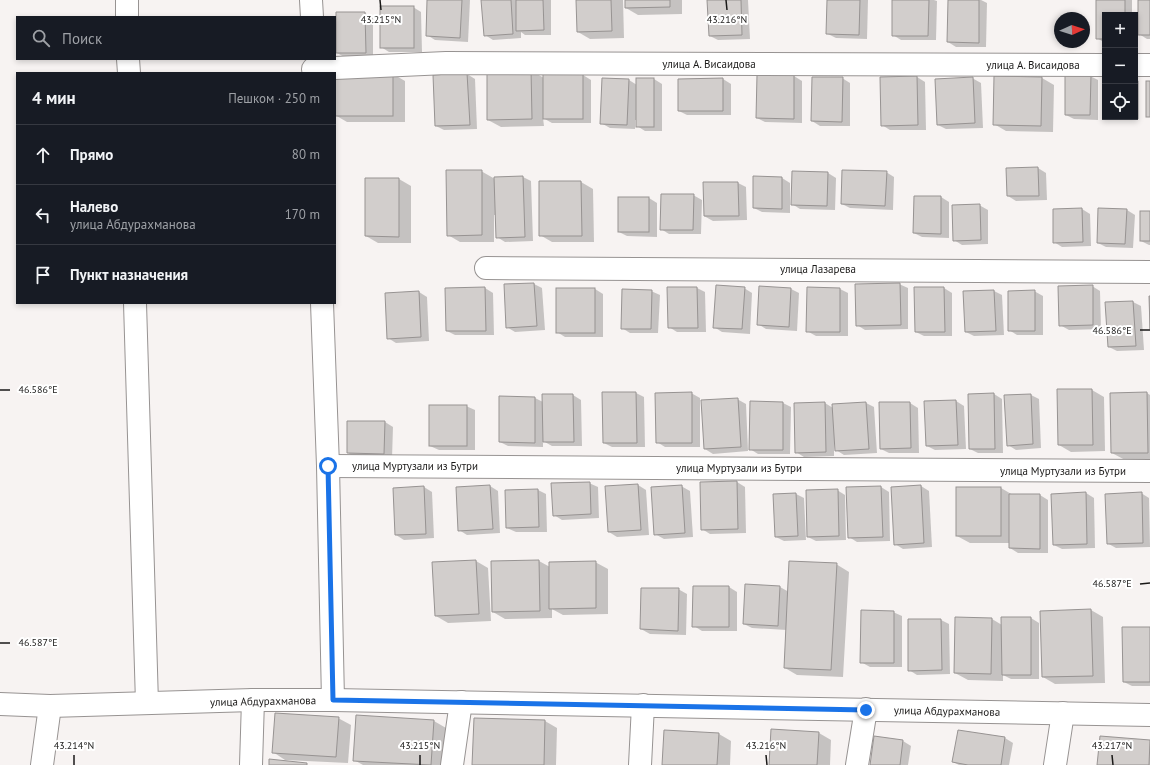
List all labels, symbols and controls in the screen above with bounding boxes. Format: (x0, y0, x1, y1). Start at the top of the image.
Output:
north arrow (1054, 12, 1090, 48)
map controls (1102, 12, 1138, 120)
button: + (1102, 12, 1138, 48)
text: 43.215°N (361, 13, 401, 26)
text: 43.216°N (707, 13, 747, 26)
search box (16, 16, 336, 60)
icon: search (30, 27, 52, 49)
text: Поиск (62, 29, 102, 48)
button: − (1102, 48, 1138, 84)
street label: улица А. Висаидова (662, 57, 756, 71)
street label: улица А. Висаидова (986, 58, 1080, 72)
button: locate (1102, 84, 1138, 120)
text: 4 мин (32, 87, 76, 109)
text: Пешком · 250 m (228, 90, 320, 107)
icon: ahead (32, 144, 54, 166)
text: Прямо (70, 145, 113, 164)
text: 80 m (292, 146, 320, 163)
text: Налево (70, 197, 118, 216)
icon: left (32, 204, 54, 226)
text: 170 m (285, 206, 320, 223)
text: улица Абдурахманова (70, 216, 196, 233)
street label: улица Лазарева (780, 262, 856, 276)
icon: arrive (32, 264, 54, 286)
text: Пункт назначения (70, 265, 188, 284)
text: 46.586°E (1093, 324, 1132, 337)
text: 46.586°E (19, 383, 58, 396)
route start (319, 457, 337, 475)
street label: улица Муртузали из Бутри (352, 459, 478, 473)
street label: улица Муртузали из Бутри (676, 461, 802, 475)
street label: улица Муртузали из Бутри (1000, 464, 1126, 478)
text: 46.587°E (1093, 577, 1132, 590)
text: 46.587°E (19, 636, 58, 649)
street label: улица Абдурахманова (210, 693, 316, 709)
route end (857, 701, 875, 719)
street label: улица Абдурахманова (894, 703, 1000, 719)
text: 43.214°N (54, 739, 94, 752)
text: 43.215°N (400, 739, 440, 752)
text: 43.216°N (746, 739, 786, 752)
text: 43.217°N (1092, 739, 1132, 752)

